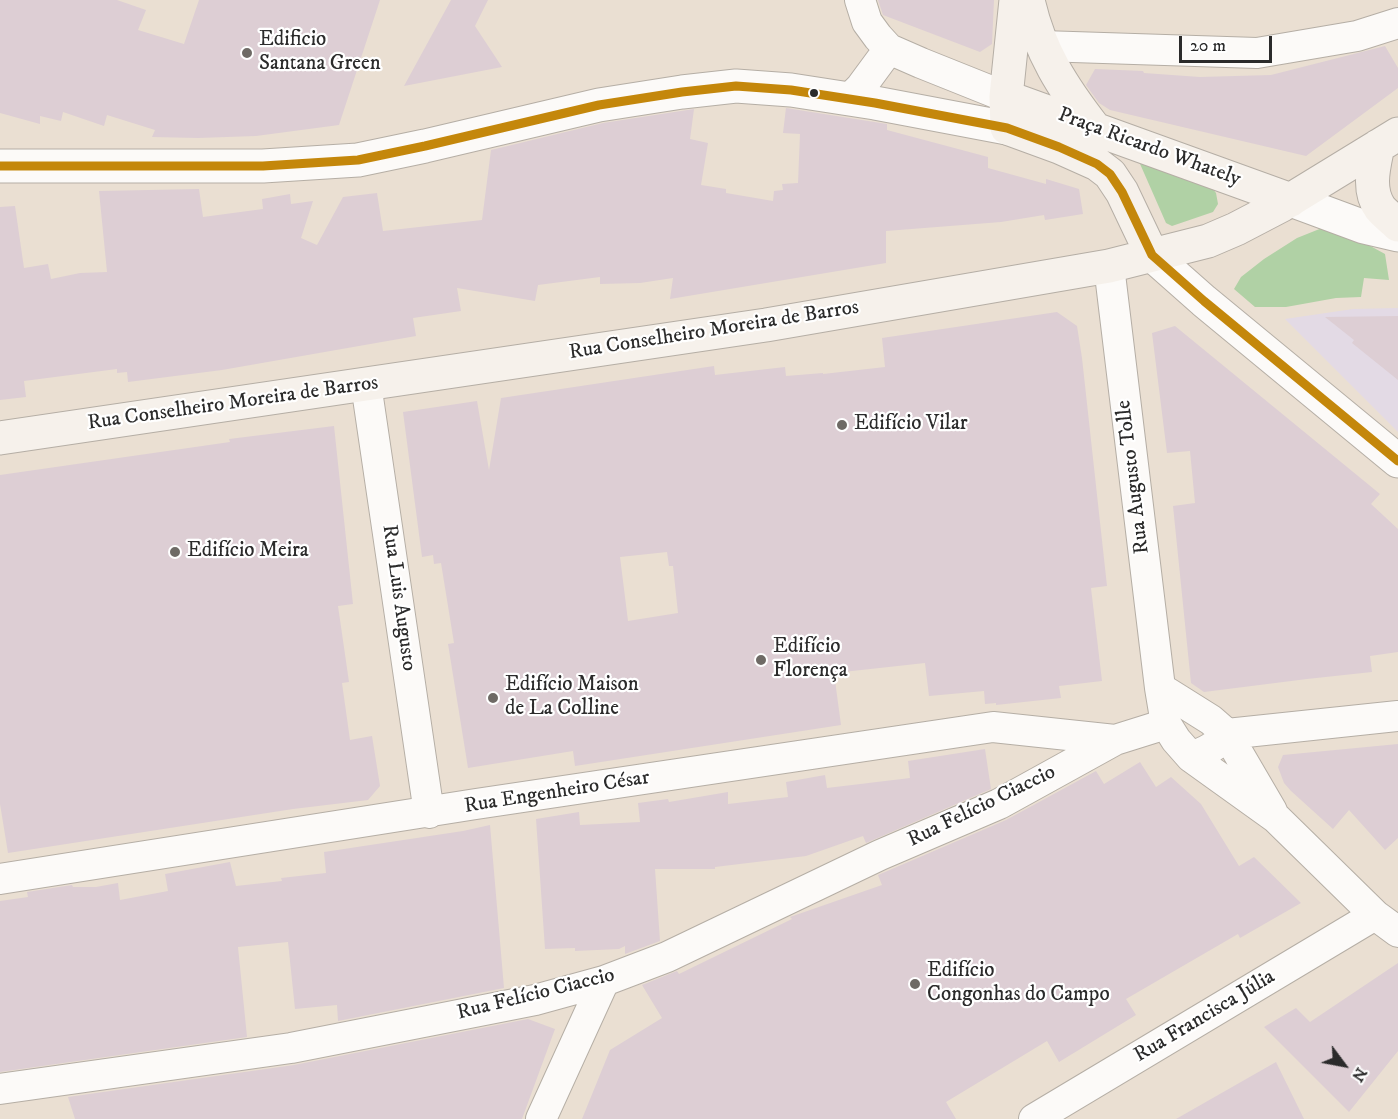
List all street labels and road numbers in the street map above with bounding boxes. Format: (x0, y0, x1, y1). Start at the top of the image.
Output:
street label: Praça Ricardo Whately (1054, 103, 1244, 193)
street label: Rua Conselheiro Moreira de Barros (567, 296, 861, 366)
street label: Rua Conselheiro Moreira de Barros (86, 371, 380, 437)
street label: Rua Augusto Tolle (1112, 399, 1156, 555)
street label: Rua Luis Augusto (375, 523, 421, 673)
street label: Rua Felício Ciaccio (904, 760, 1060, 854)
street label: Rua Engenheiro César (463, 766, 651, 820)
street label: Rua Felício Ciaccio (455, 963, 617, 1027)
street label: Rua Francisca Júlia (1130, 965, 1280, 1069)

